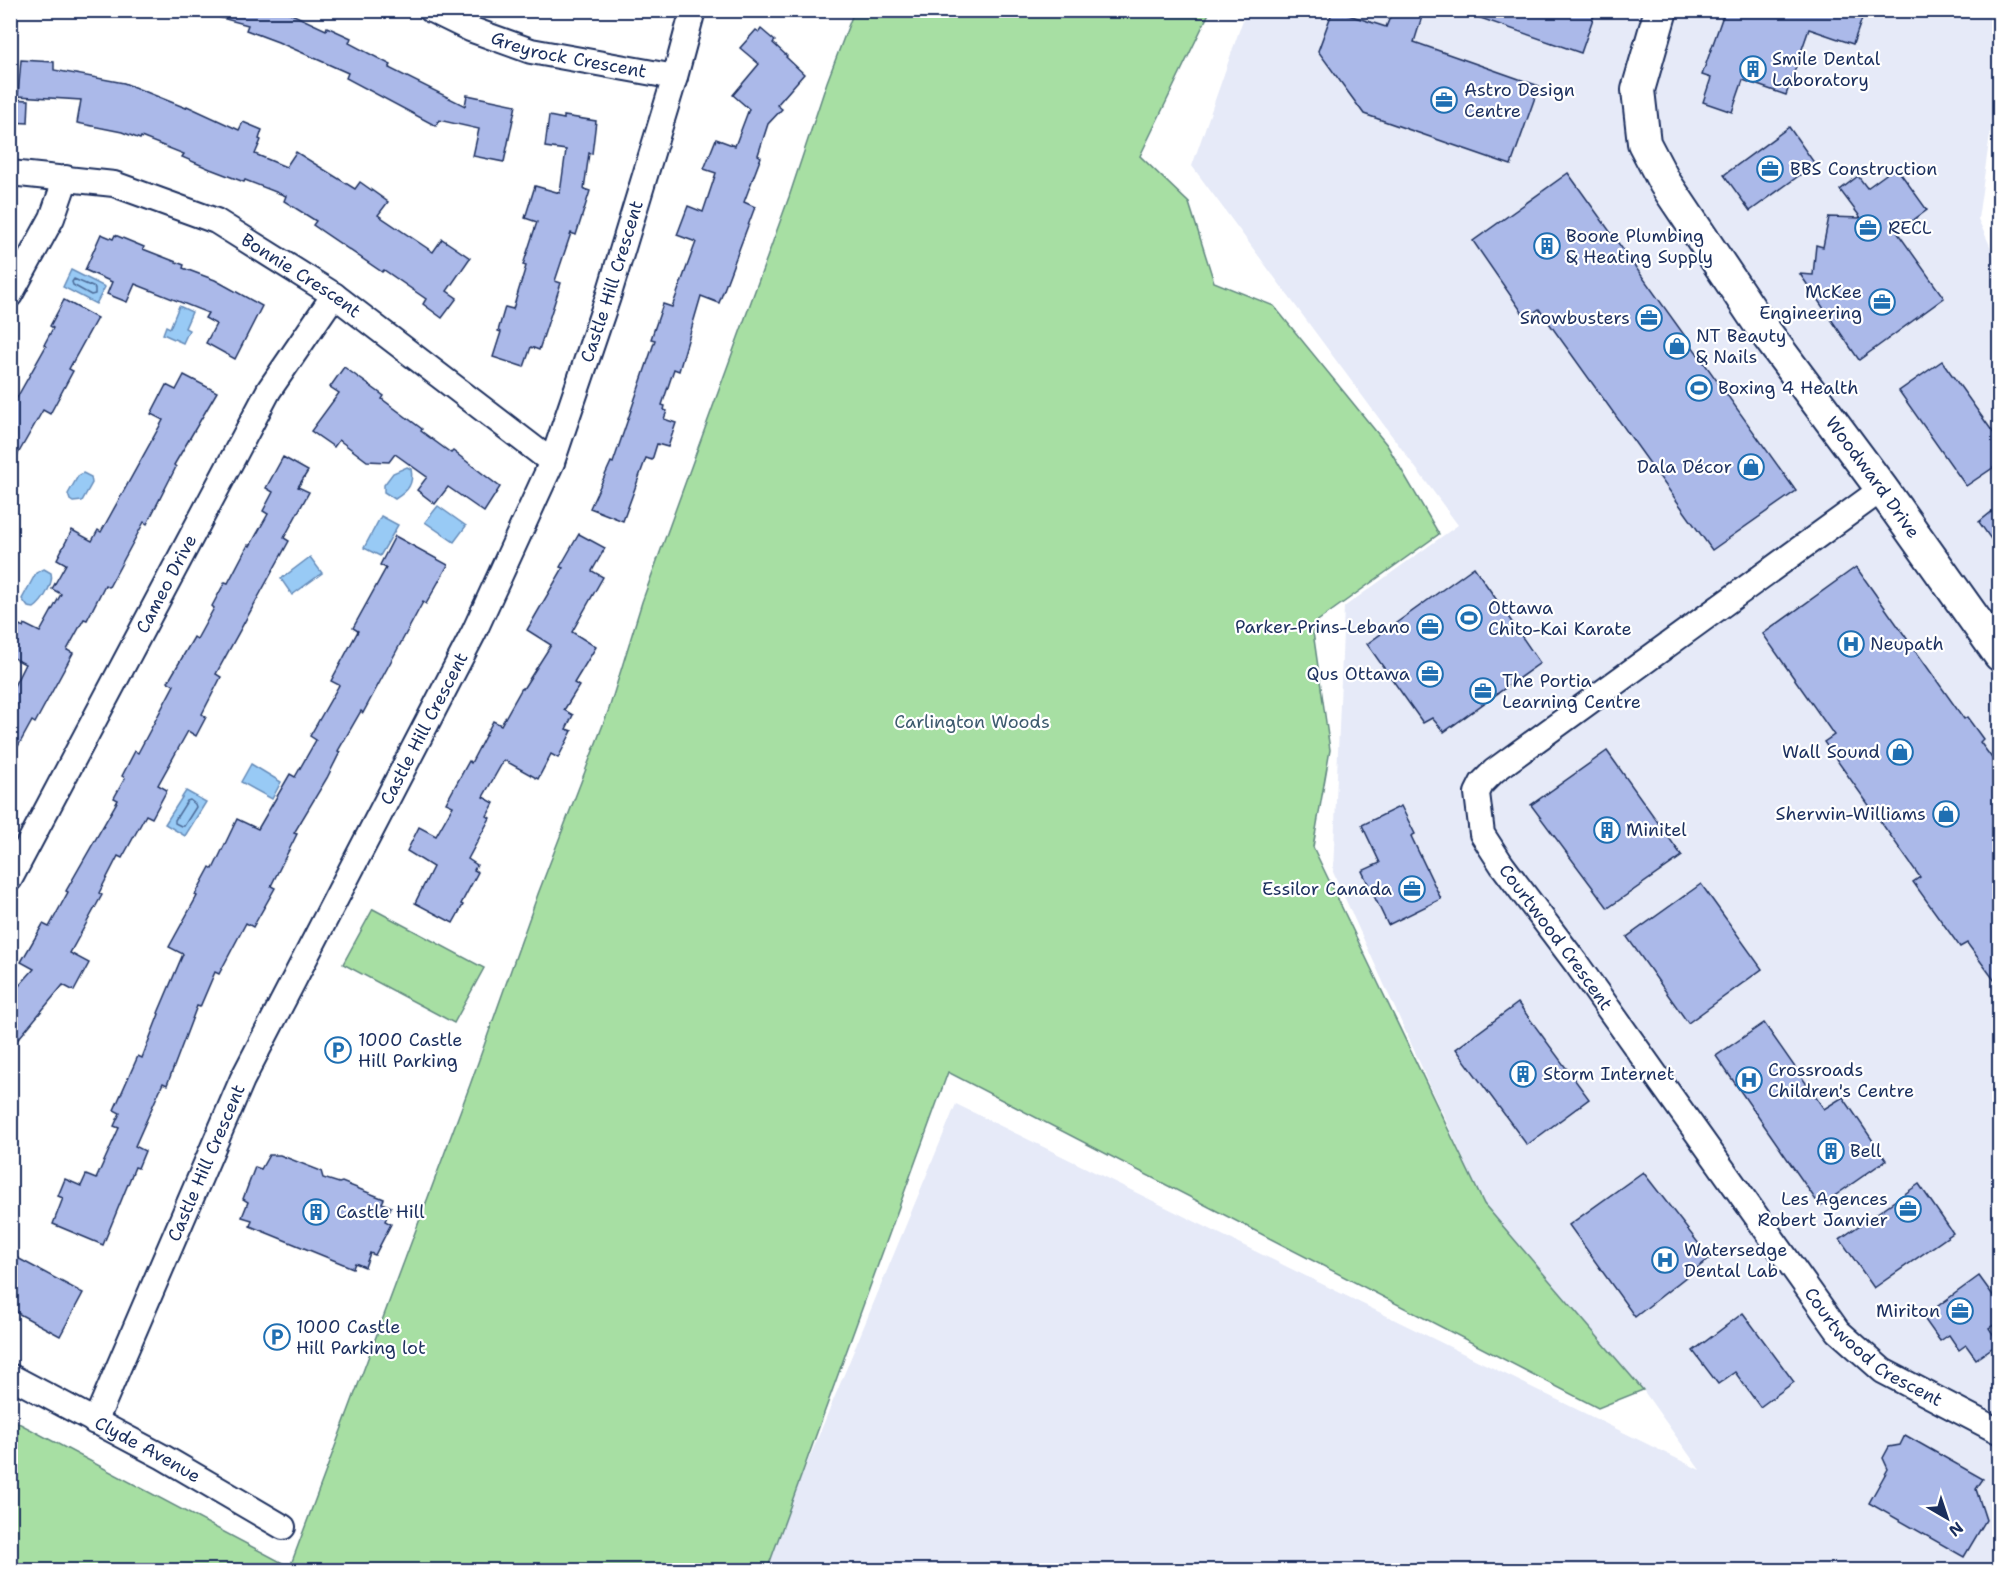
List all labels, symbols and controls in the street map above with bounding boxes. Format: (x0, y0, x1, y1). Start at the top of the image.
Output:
street label: Greyrock Crescent (488, 26, 649, 84)
place label: Smile Dental Laboratory (1772, 47, 1881, 92)
building icon: Smile Dental Laboratory (1738, 54, 1768, 84)
place label: Astro Design Centre (1464, 78, 1575, 123)
office icon: Astro Design Centre (1429, 85, 1459, 115)
office icon: BBS Construction (1755, 154, 1785, 184)
place label: BBS Construction (1790, 157, 1937, 181)
street label: Castle Hill Crescent (575, 197, 649, 366)
office icon: RECL (1853, 213, 1883, 243)
place label: RECL (1888, 216, 1932, 240)
place label: Boone Plumbing & Heating Supply (1566, 224, 1713, 269)
street label: Bonnie Crescent (236, 228, 366, 323)
building icon: Boone Plumbing & Heating Supply (1532, 231, 1562, 261)
place label: McKee Engineering (1759, 280, 1862, 325)
office icon: McKee Engineering (1867, 287, 1897, 317)
office icon: Snowbusters (1634, 303, 1664, 333)
place label: Snowbusters (1520, 306, 1630, 330)
place label: NT Beauty & Nails (1696, 324, 1786, 369)
shop icon: NT Beauty & Nails (1662, 331, 1692, 361)
sports icon: Boxing 4 Health (1684, 373, 1714, 403)
place label: Boxing 4 Health (1718, 376, 1859, 400)
street label: Woodward Drive (1820, 411, 1925, 543)
shop icon: Dala Décor (1736, 452, 1766, 482)
place label: Dala Décor (1637, 455, 1732, 479)
street label: Cameo Drive (130, 530, 202, 637)
place label: Ottawa Chito-Kai Karate (1488, 596, 1632, 641)
sports icon: Ottawa Chito-Kai Karate (1454, 603, 1484, 633)
office icon: Parker-Prins-Lebano (1415, 612, 1445, 642)
place label: Parker-Prins-Lebano (1235, 615, 1410, 639)
hospital icon: Neupath (1836, 629, 1866, 659)
place label: Neupath (1870, 632, 1944, 656)
street label: Castle Hill Crescent (375, 648, 474, 809)
office icon: Qus Ottawa (1415, 659, 1445, 689)
place label: Qus Ottawa (1307, 662, 1410, 686)
place label: The Portia Learning Centre (1502, 669, 1641, 714)
office icon: The Portia Learning Centre (1468, 676, 1498, 706)
park label: Carlington Woods (894, 710, 1050, 734)
shop icon: Wall Sound (1885, 737, 1915, 767)
place label: Wall Sound (1782, 740, 1880, 764)
shop icon: Sherwin-Williams (1931, 799, 1961, 829)
place label: Sherwin-Williams (1776, 802, 1926, 826)
building icon: Minitel (1592, 815, 1622, 845)
place label: Minitel (1626, 818, 1687, 842)
street label: Courtwood Crescent (1493, 859, 1618, 1015)
office icon: Essilor Canada (1397, 874, 1427, 904)
place label: Essilor Canada (1262, 877, 1392, 901)
place label: 1000 Castle Hill Parking (358, 1028, 462, 1073)
parking icon: 1000 Castle Hill Parking (323, 1035, 353, 1065)
place label: Crossroads Children's Centre (1768, 1058, 1914, 1103)
building icon: Storm Internet (1508, 1059, 1538, 1089)
place label: Storm Internet (1543, 1062, 1675, 1086)
hospital icon: Crossroads Children's Centre (1734, 1065, 1764, 1095)
street label: Castle Hill Crescent (162, 1081, 251, 1245)
building icon: Bell (1816, 1136, 1846, 1166)
place label: Bell (1850, 1139, 1882, 1163)
place label: Les Agences Robert Janvier (1758, 1187, 1888, 1232)
office icon: Les Agences Robert Janvier (1893, 1194, 1923, 1224)
building icon: Castle Hill (301, 1197, 331, 1227)
place label: Castle Hill (336, 1200, 425, 1224)
place label: Watersedge Dental Lab (1684, 1238, 1787, 1283)
hospital icon: Watersedge Dental Lab (1650, 1245, 1680, 1275)
street label: Courtwood Crescent (1799, 1283, 1947, 1412)
office icon: Miriton (1945, 1296, 1975, 1326)
place label: Miriton (1876, 1299, 1940, 1323)
place label: 1000 Castle Hill Parking lot (296, 1315, 426, 1360)
parking icon: 1000 Castle Hill Parking lot (262, 1322, 292, 1352)
street label: Clyde Avenue (90, 1411, 205, 1488)
north arrow (1917, 1488, 1977, 1548)
text: N (1945, 1517, 1968, 1541)

